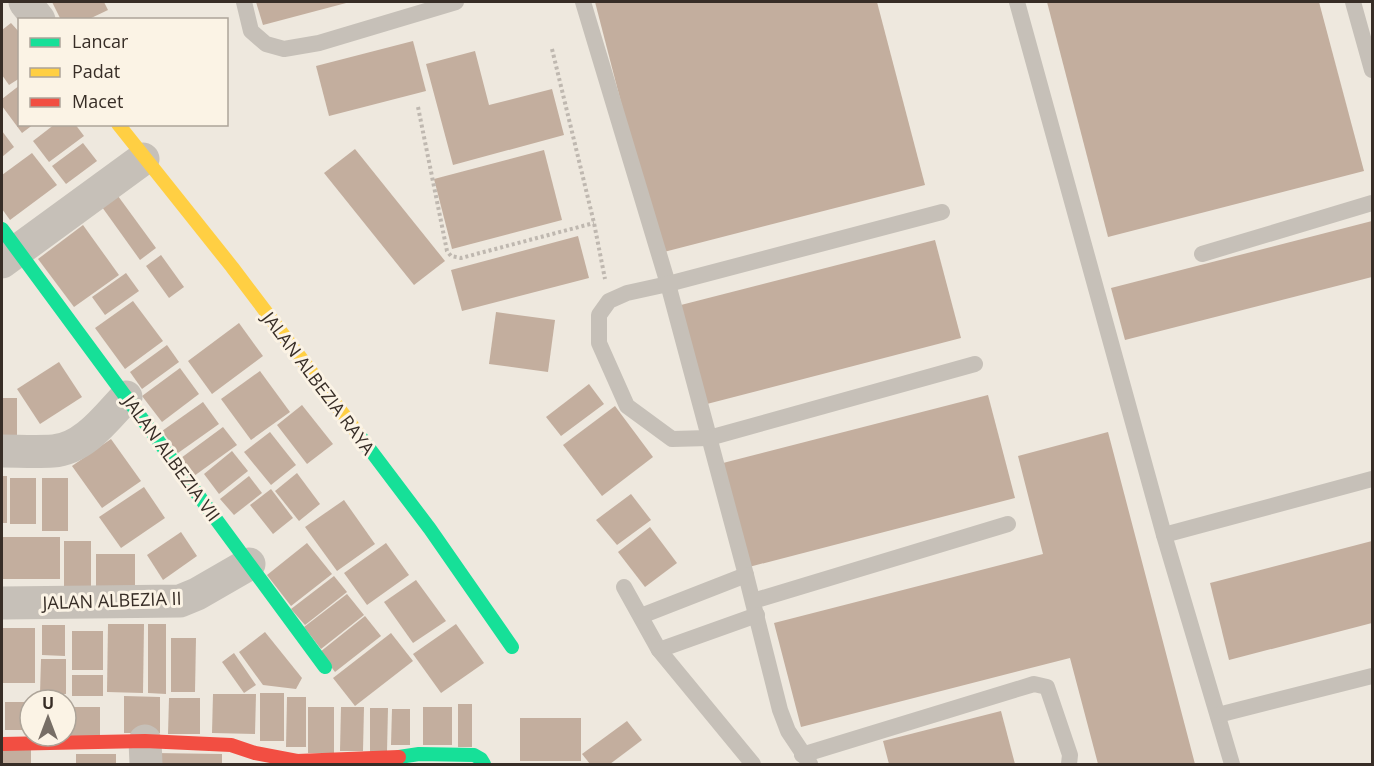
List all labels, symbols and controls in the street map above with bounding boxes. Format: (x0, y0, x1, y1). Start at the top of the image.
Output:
legend (18, 18, 228, 126)
text: Lancar (72, 29, 129, 53)
text: Padat (72, 59, 120, 83)
text: Macet (72, 89, 123, 113)
street label: JALAN ALBEZIA RAYA (256, 305, 381, 460)
street label: JALAN ALBEZIA VII (117, 389, 226, 526)
street label: JALAN ALBEZIA II (40, 586, 182, 614)
north arrow (18, 688, 78, 748)
text: U (42, 692, 54, 714)

